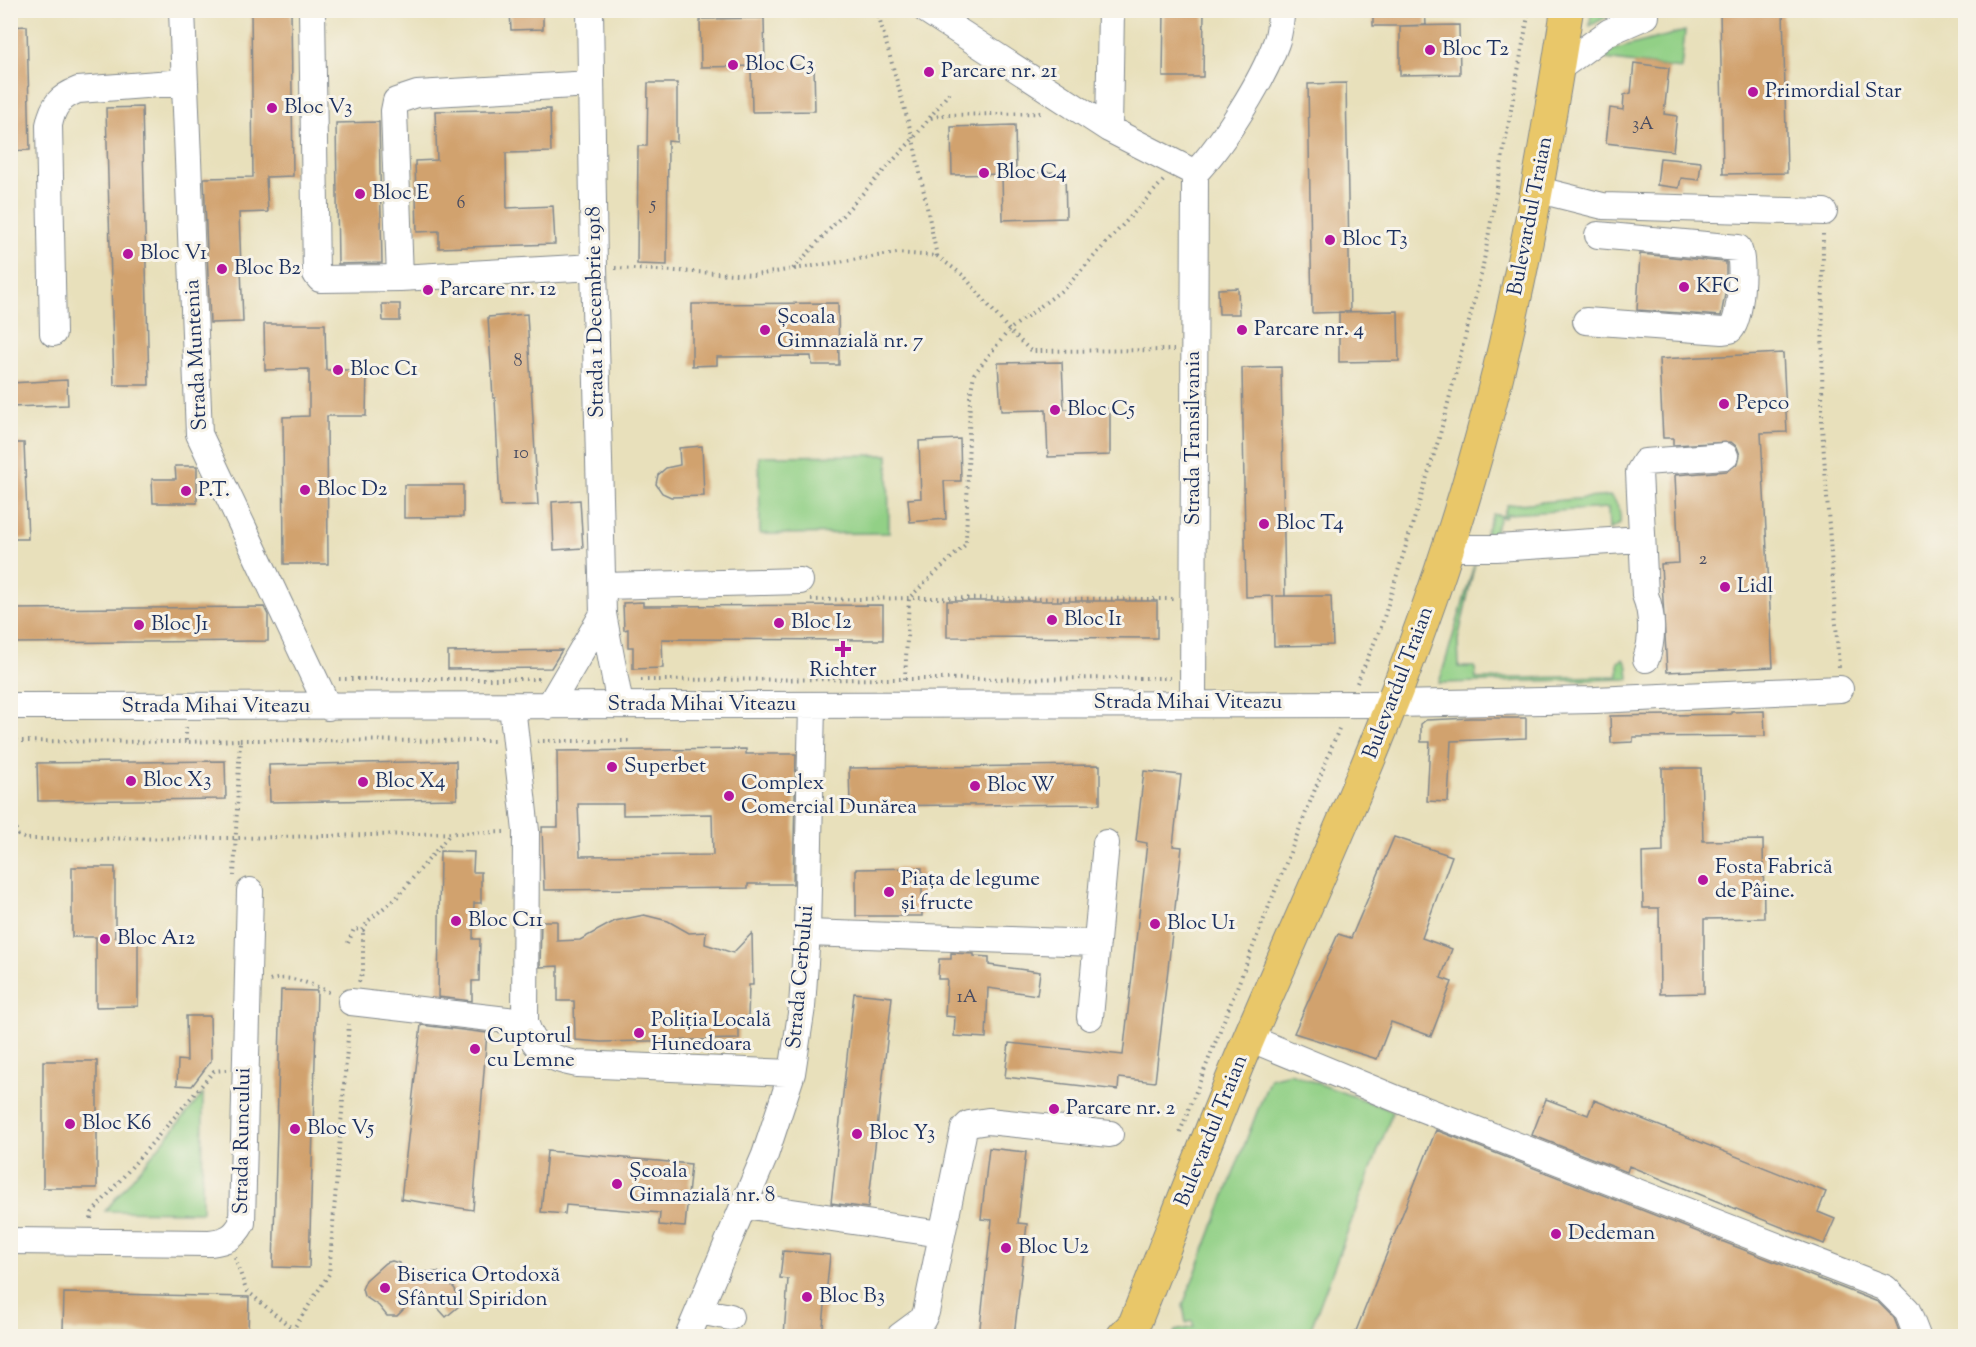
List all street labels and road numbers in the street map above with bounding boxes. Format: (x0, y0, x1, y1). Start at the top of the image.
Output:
street label: Bulevardul Traian (1501, 134, 1561, 298)
street label: Strada 1 Decembrie 1918 (579, 206, 613, 418)
street label: Strada Muntenia (178, 278, 216, 431)
street label: Strada Transilvania (1179, 350, 1209, 525)
street label: Bulevardul Traian (1356, 602, 1442, 764)
street label: Strada Mihai Viteazu (1094, 688, 1282, 718)
street label: Strada Mihai Viteazu (608, 690, 796, 720)
street label: Strada Mihai Viteazu (122, 692, 310, 722)
street label: Strada Cerbului (780, 904, 822, 1050)
street label: Bulevardul Traian (1168, 1051, 1256, 1211)
street label: Strada Runcului (227, 1067, 259, 1215)

